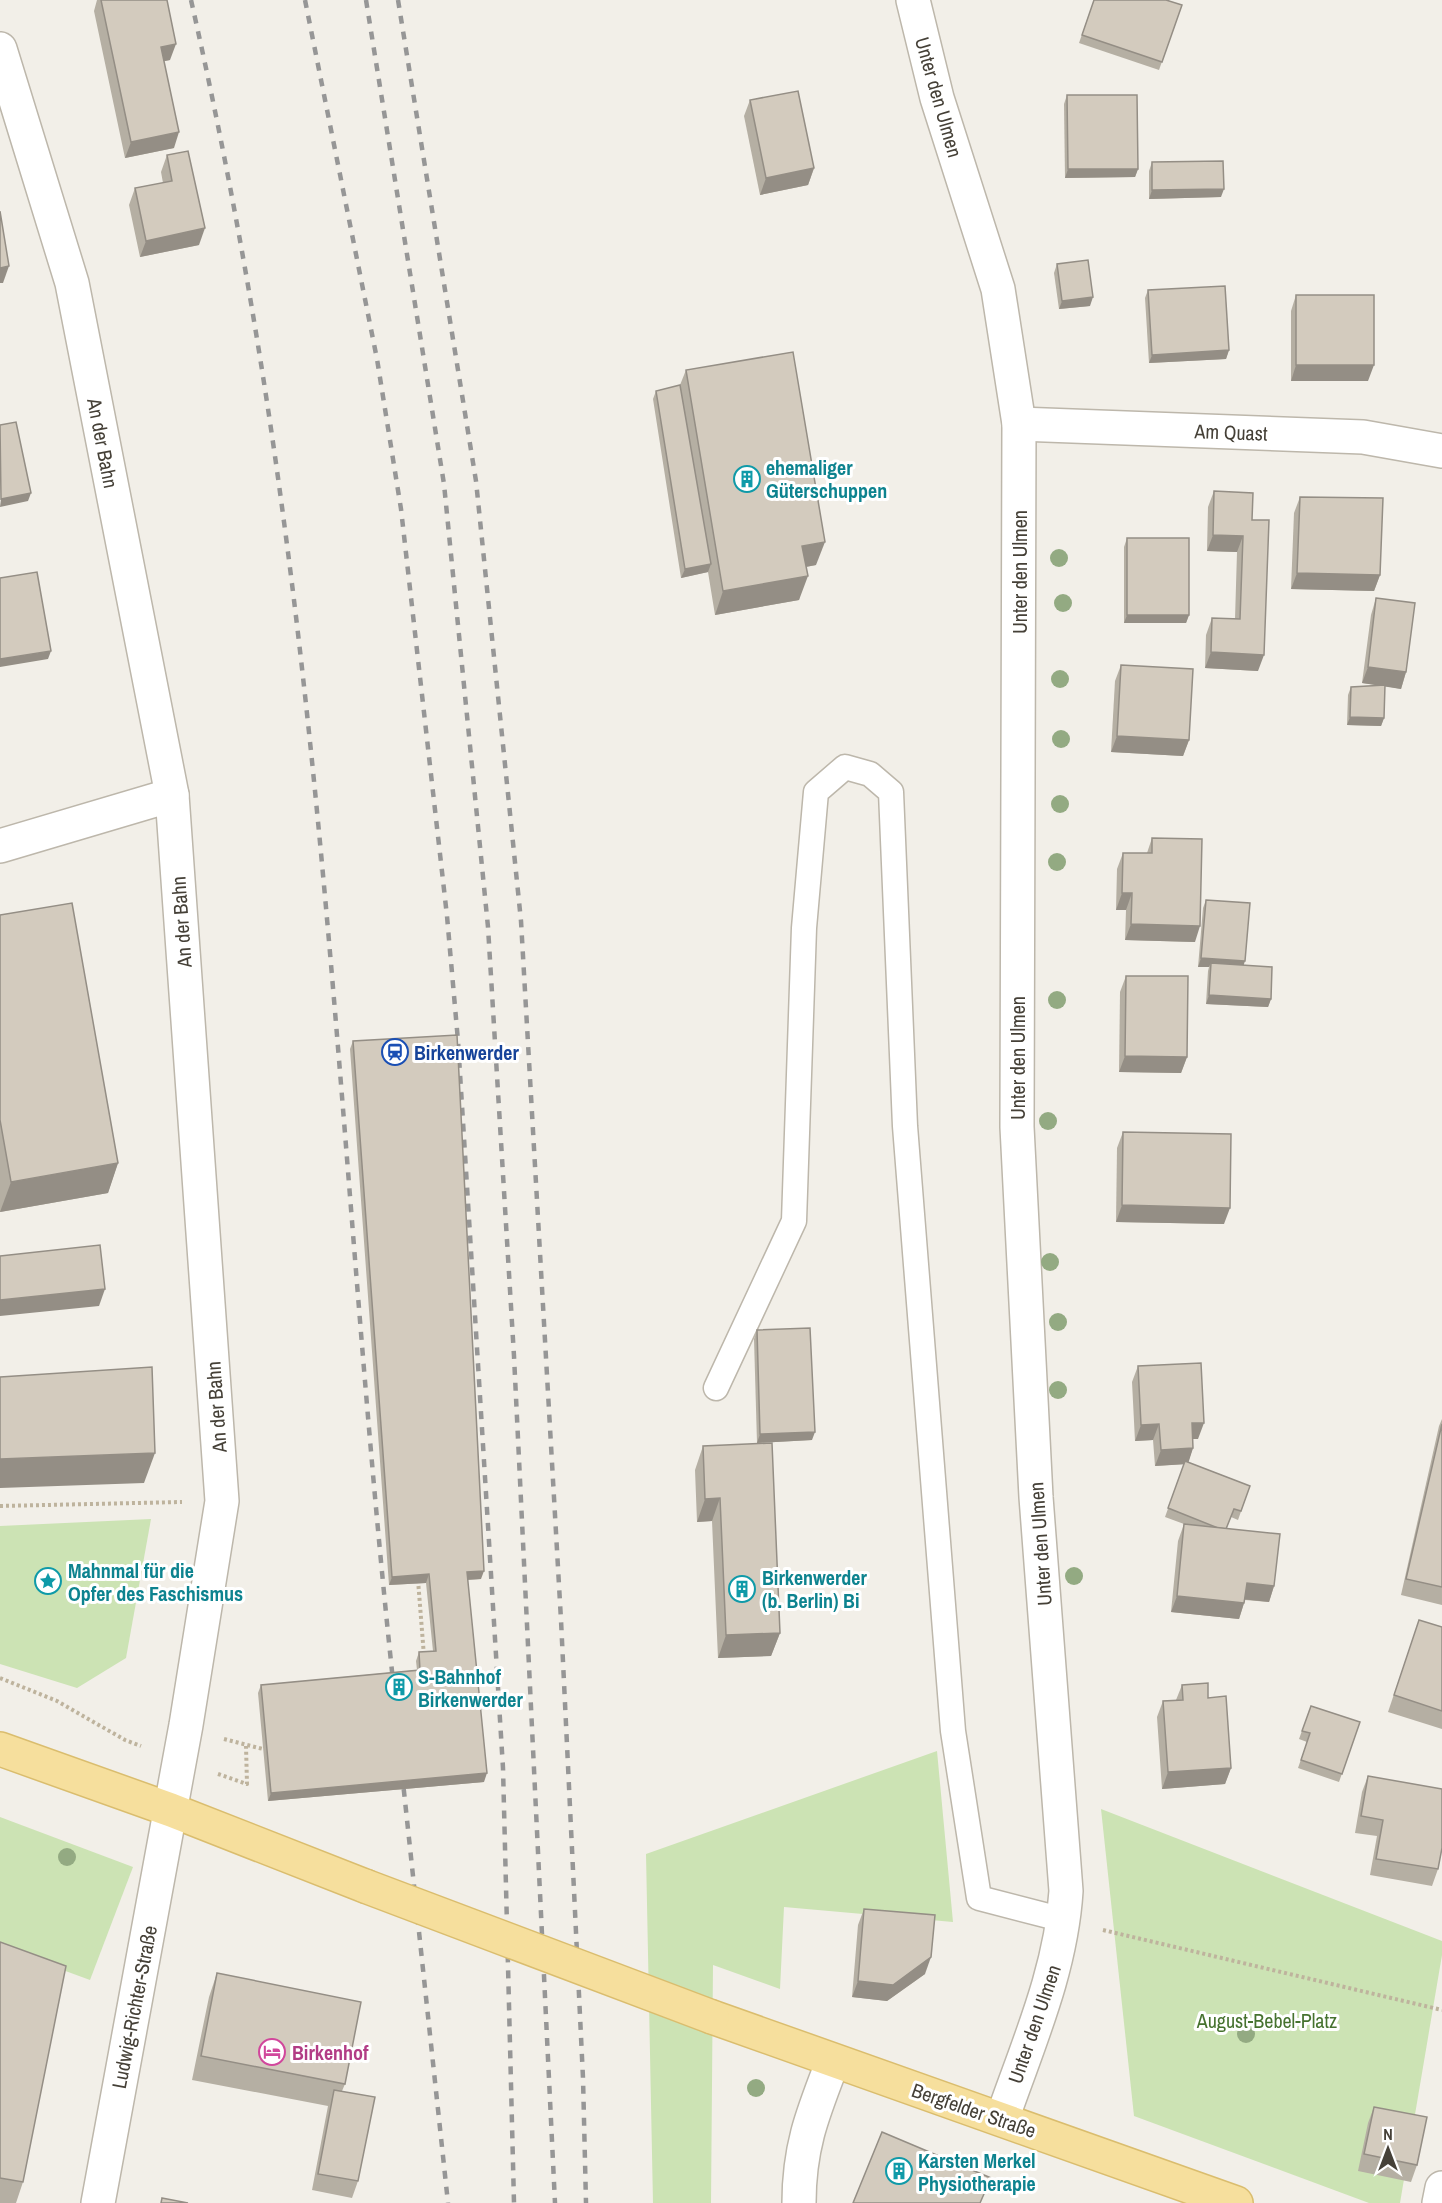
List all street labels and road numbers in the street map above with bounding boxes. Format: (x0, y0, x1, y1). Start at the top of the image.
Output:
street label: Unter den Ulmen (909, 34, 969, 160)
street label: An der Bahn (81, 395, 125, 490)
street label: Am Quast (1193, 417, 1268, 447)
street label: Unter den Ulmen (1006, 510, 1033, 634)
street label: An der Bahn (164, 876, 198, 969)
street label: Unter den Ulmen (1004, 996, 1031, 1120)
street label: An der Bahn (199, 1361, 233, 1454)
street label: Unter den Ulmen (1022, 1481, 1058, 1607)
street label: Ludwig-Richter-Straße (105, 1923, 163, 2091)
street label: Unter den Ulmen (1001, 1961, 1067, 2087)
street label: Bergfelder Straße (908, 2076, 1040, 2144)

